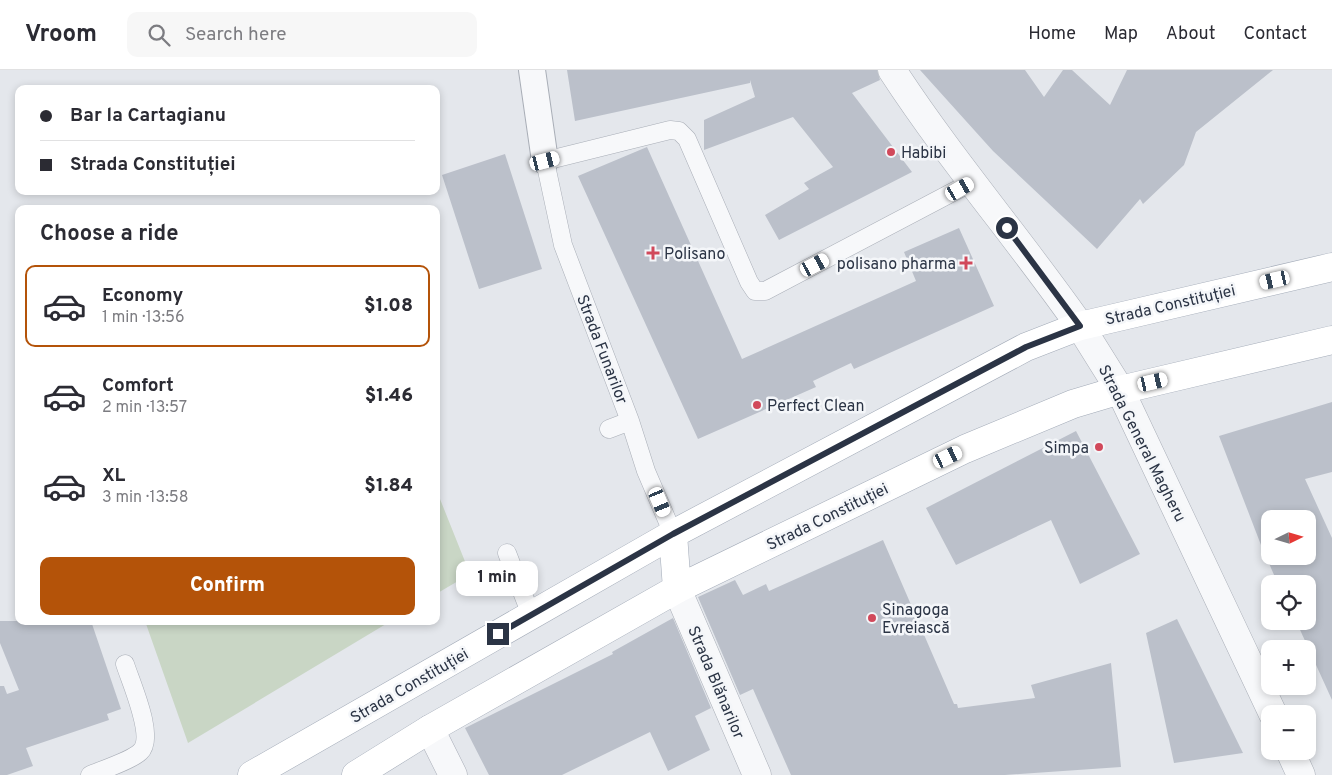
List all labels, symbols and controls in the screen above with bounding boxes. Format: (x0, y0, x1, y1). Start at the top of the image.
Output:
search box (127, 12, 477, 57)
text: Vroom (25, 20, 97, 50)
icon: search (145, 21, 173, 49)
text: Search here (185, 23, 287, 47)
text: Home (1028, 23, 1076, 46)
text: Map (1104, 23, 1138, 46)
text: About (1166, 23, 1215, 46)
text: Contact (1243, 23, 1307, 46)
text: Bar la Cartagianu (70, 104, 226, 128)
place label: Habibi (901, 144, 946, 164)
marker: Habibi (885, 146, 897, 158)
car (528, 150, 561, 172)
text: Strada Constituției (70, 153, 236, 177)
car (943, 175, 976, 203)
route start (996, 217, 1018, 239)
text: Choose a ride (40, 221, 178, 248)
place label: Polisano (664, 245, 726, 265)
marker: Polisano (646, 246, 660, 260)
car (798, 251, 831, 279)
place label: polisano pharma (837, 255, 956, 275)
marker: polisano pharma (960, 257, 972, 269)
car (1258, 269, 1291, 291)
street label: Strada Constituției (1103, 281, 1238, 331)
icon: car (42, 284, 87, 329)
text: Economy (102, 284, 183, 308)
street label: Strada Funarilor (571, 292, 631, 407)
text: $1.08 (364, 294, 413, 318)
text: 1 min · 13:56 (102, 308, 185, 328)
street label: Strada General Magheru (1093, 362, 1190, 526)
car (1136, 371, 1169, 393)
icon: car (42, 374, 87, 419)
text: Comfort (102, 374, 174, 398)
text: $1.46 (365, 384, 413, 408)
place label: Perfect Clean (767, 397, 864, 417)
text: 2 min · 13:57 (102, 398, 187, 418)
marker: Perfect Clean (751, 399, 763, 411)
place label: Simpa (1044, 439, 1089, 459)
marker: Simpa (1093, 441, 1105, 453)
car (931, 444, 964, 470)
icon: car (42, 464, 87, 509)
text: XL (102, 464, 125, 488)
text: $1.84 (364, 474, 413, 498)
street label: Strada Constituției (764, 480, 892, 556)
car (647, 485, 672, 519)
text: 3 min · 13:58 (102, 488, 188, 508)
north arrow (1261, 510, 1316, 565)
map controls (1261, 510, 1316, 760)
button: Confirm (40, 557, 415, 615)
callout: 1 min (457, 562, 539, 596)
text: 1 min (477, 568, 517, 588)
button: locate (1261, 575, 1316, 630)
place label: Sinagoga Evreiască (882, 601, 950, 639)
marker: Sinagoga Evreiască (866, 612, 878, 624)
route end (487, 623, 509, 645)
street label: Strada Blănarilor (682, 623, 748, 742)
button: + (1261, 640, 1316, 695)
street label: Strada Constituției (347, 645, 473, 729)
button: − (1261, 705, 1316, 760)

